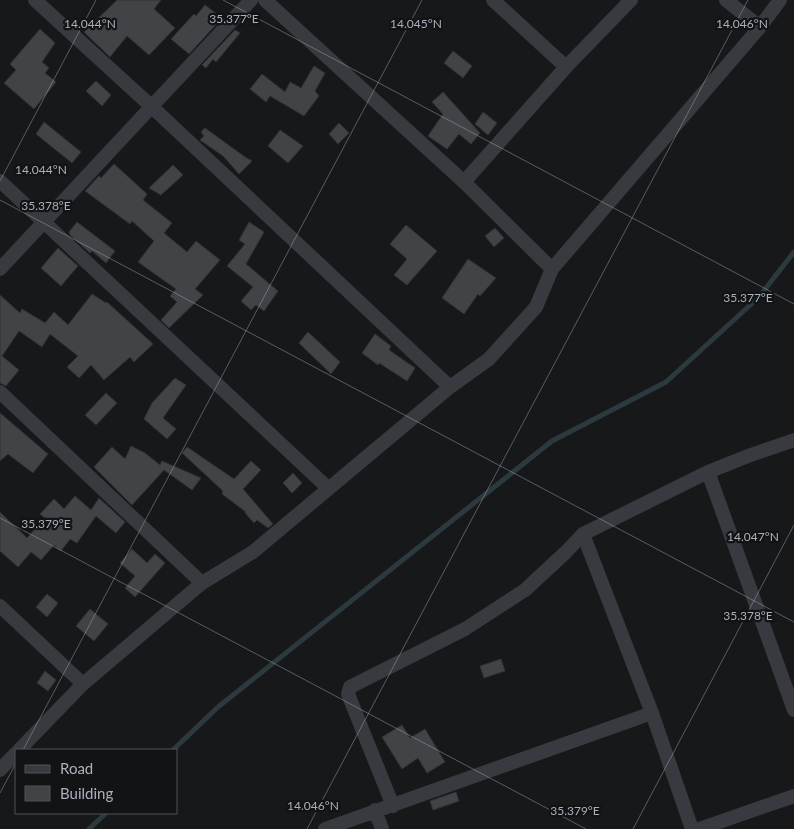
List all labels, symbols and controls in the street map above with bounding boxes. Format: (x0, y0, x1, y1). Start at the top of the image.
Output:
text: 35.377°E (209, 11, 259, 26)
text: 14.044°N (64, 16, 116, 31)
text: 14.045°N (390, 16, 442, 31)
text: 14.046°N (716, 16, 768, 31)
text: 14.044°N (15, 162, 67, 177)
text: 35.378°E (21, 198, 71, 213)
text: 35.377°E (723, 290, 773, 305)
text: 35.379°E (21, 516, 71, 531)
text: 14.047°N (727, 529, 779, 544)
text: 35.378°E (723, 608, 773, 623)
legend (15, 749, 178, 814)
text: Road (60, 759, 93, 777)
text: Building (60, 784, 113, 802)
text: 14.046°N (287, 798, 339, 813)
text: 35.379°E (550, 803, 600, 818)

